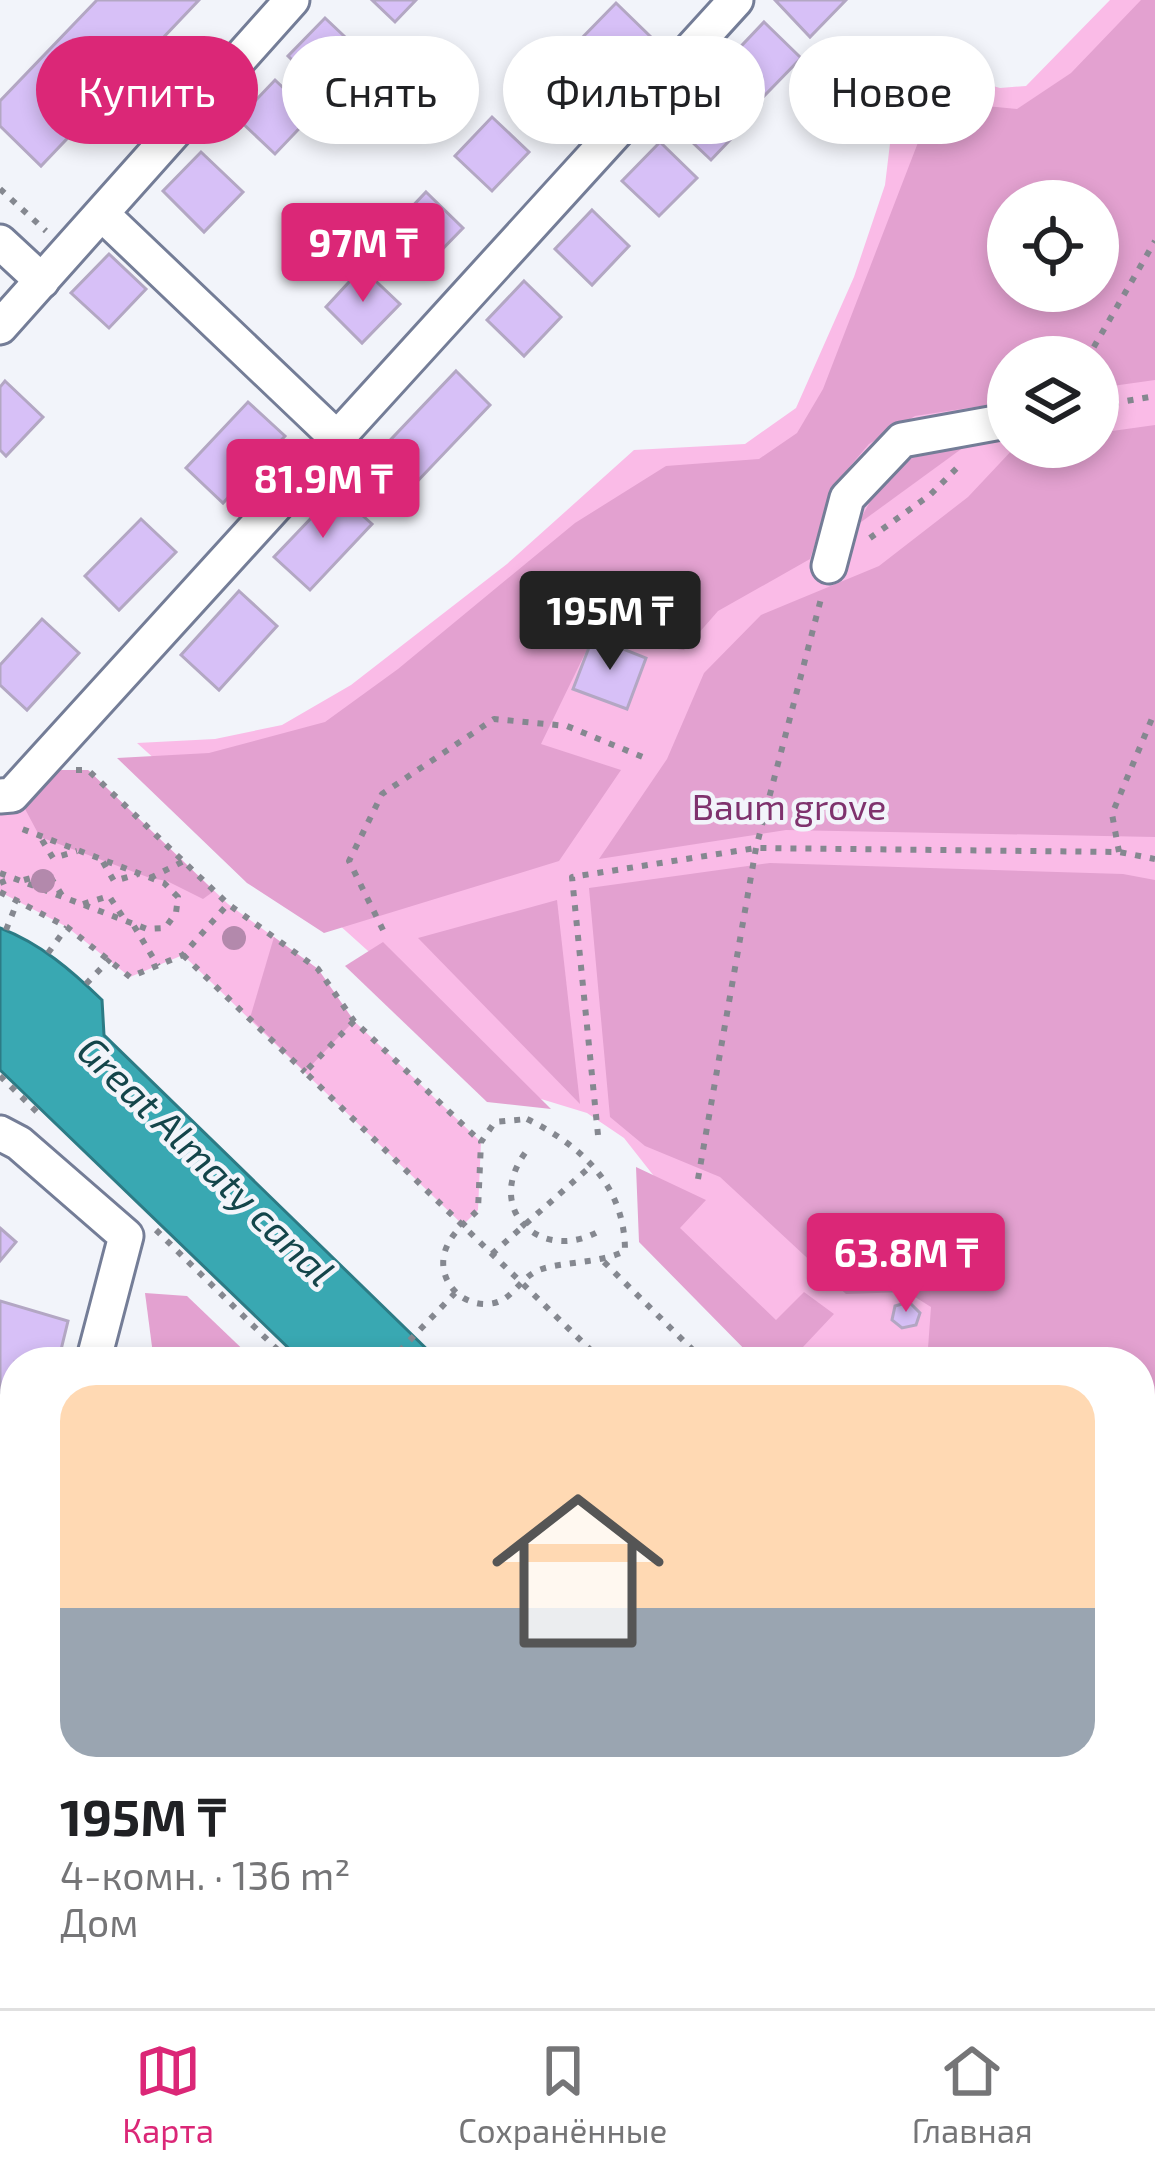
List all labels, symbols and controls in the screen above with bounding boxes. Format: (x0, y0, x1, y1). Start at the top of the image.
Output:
chip: Купить (36, 36, 258, 144)
chip: Снять (282, 36, 479, 144)
chip: Фильтры (503, 36, 765, 144)
chip: Новое (789, 36, 995, 144)
map controls (987, 180, 1119, 468)
button: locate (987, 180, 1119, 312)
pin: 97M ₸ (279, 203, 447, 305)
text: 97M ₸ (308, 218, 418, 265)
button: layers (987, 336, 1119, 468)
pin: 81.9M ₸ (212, 439, 434, 541)
text: 81.9M ₸ (253, 454, 393, 501)
pin: 195M ₸ (512, 571, 708, 673)
text: 195M ₸ (547, 586, 673, 633)
park label: Baum grove (692, 784, 886, 827)
water label: Great Almaty canal (68, 1025, 345, 1295)
pin: 63.8M ₸ (795, 1213, 1017, 1315)
text: 63.8M ₸ (834, 1228, 978, 1275)
icon: home (470, 1463, 686, 1679)
text: 195M ₸ (60, 1785, 226, 1846)
text: 4-комн. · 136 m² (60, 1851, 350, 1898)
text: Дом (60, 1898, 138, 1945)
tab: Карта (122, 2038, 214, 2150)
tab: Сохранённые (458, 2038, 667, 2150)
tab: Главная (912, 2038, 1033, 2150)

